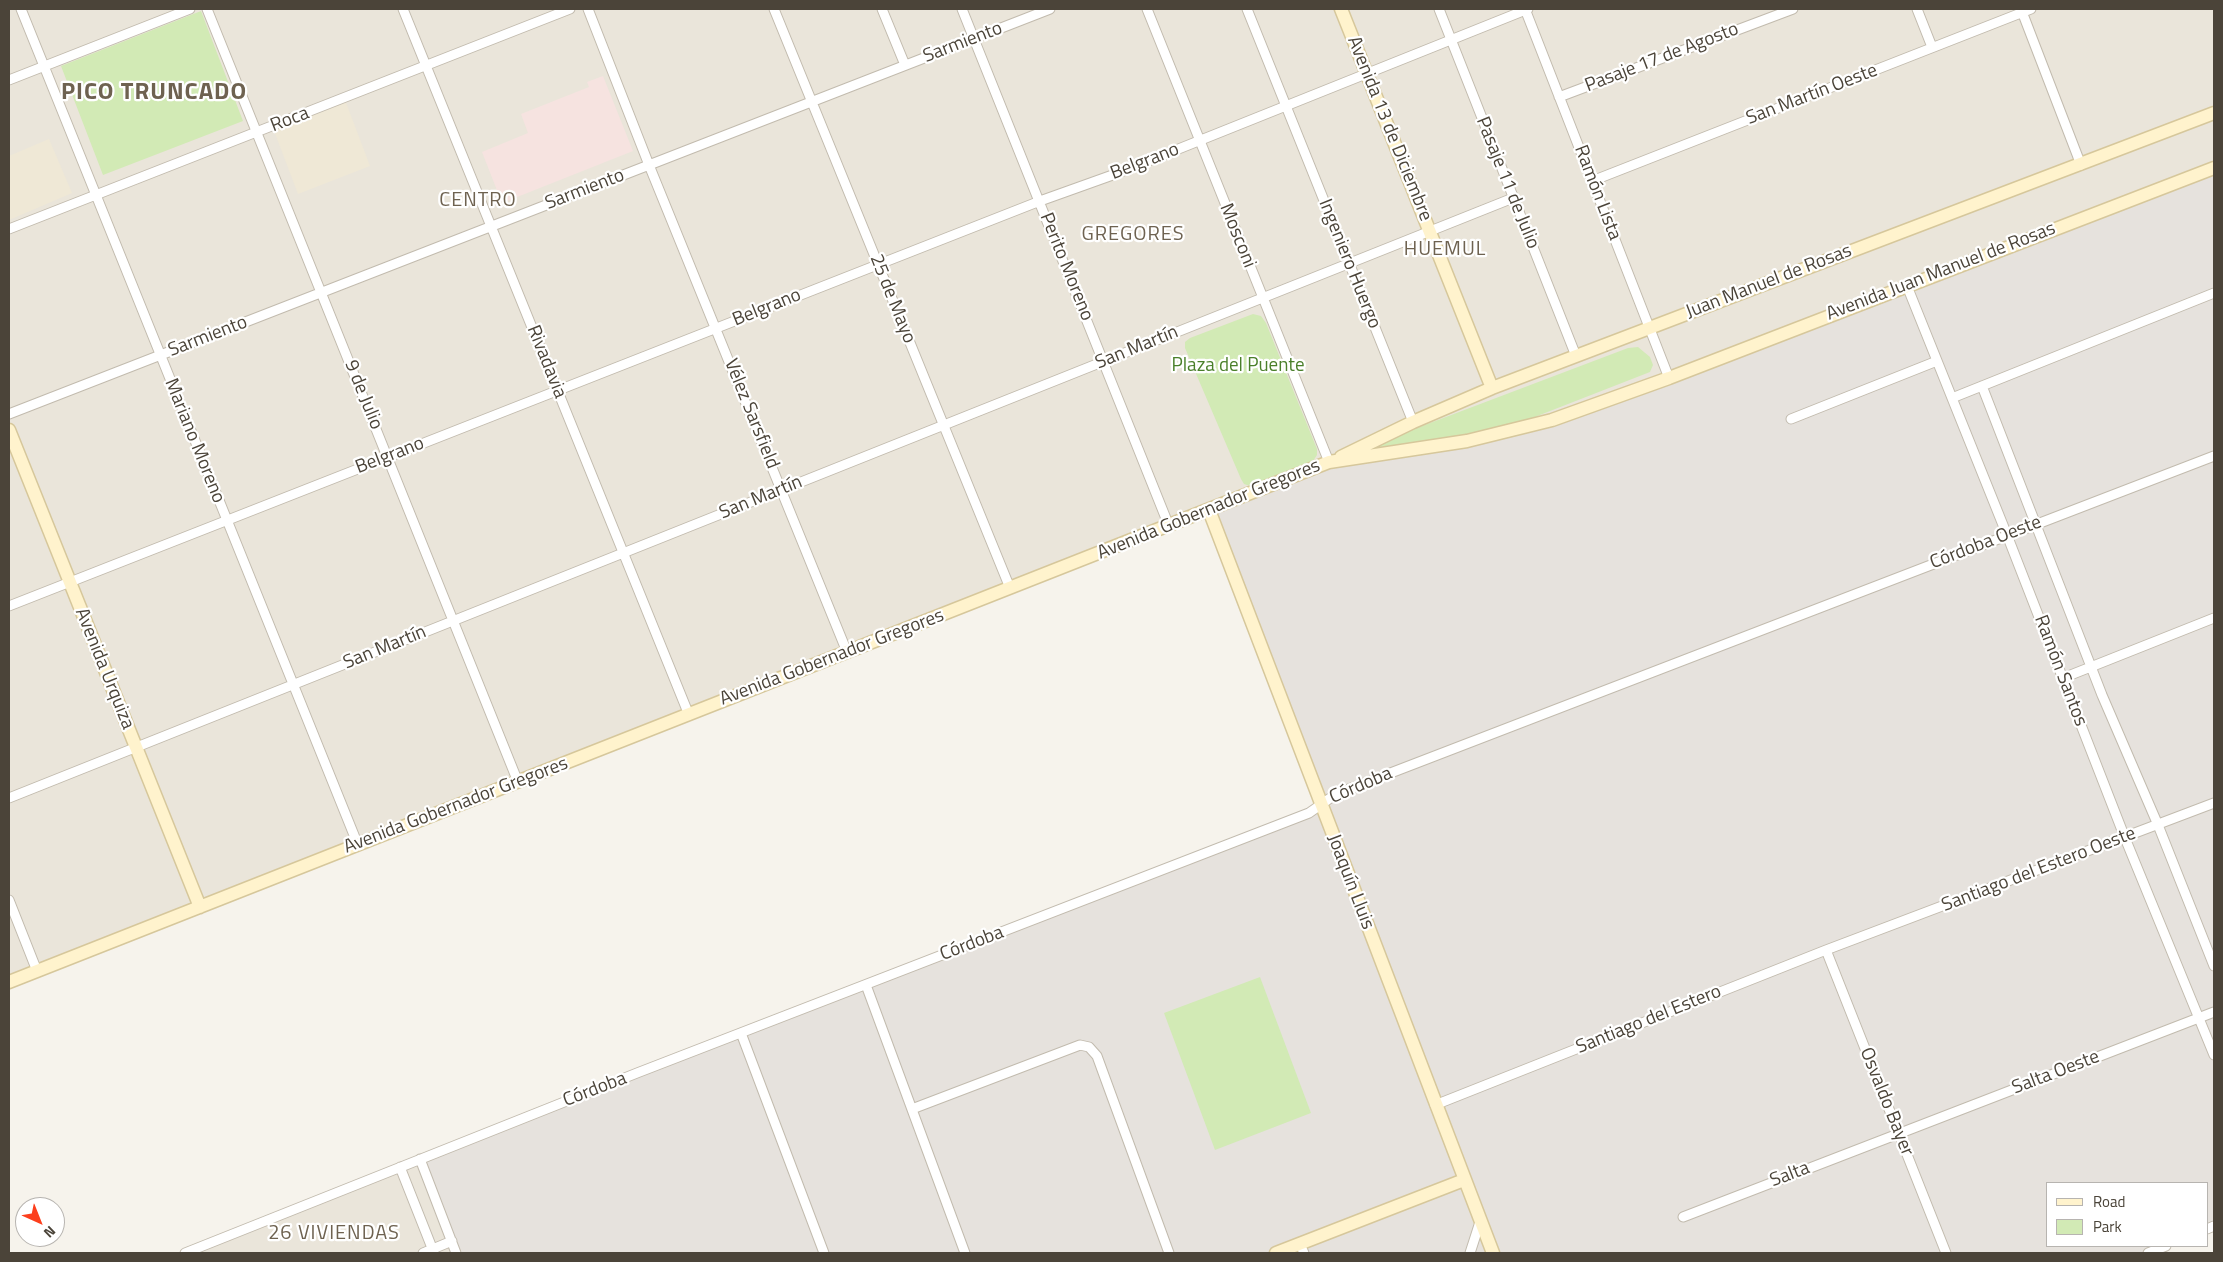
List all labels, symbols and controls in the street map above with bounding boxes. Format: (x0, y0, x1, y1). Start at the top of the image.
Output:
street label: Sarmiento (920, 18, 1006, 68)
street label: Pasaje 17 de Agosto (1582, 18, 1742, 98)
street label: Avenida 13 de Diciembre (1341, 33, 1437, 225)
street label: San Martín Oeste (1743, 60, 1881, 130)
district label: PICO TRUNCADO (59, 79, 249, 107)
street label: Roca (268, 102, 312, 138)
street label: Pasaje 11 de Julio (1470, 114, 1544, 252)
street label: Belgrano (1107, 138, 1183, 186)
street label: Ramón Lista (1568, 142, 1626, 244)
street label: Sarmiento (542, 165, 628, 215)
district label: CENTRO (439, 189, 517, 213)
street label: Ingeniero Huergo (1313, 196, 1385, 332)
street label: Mosconi (1214, 201, 1260, 271)
street label: Perito Moreno (1034, 210, 1098, 324)
street label: Avenida Juan Manuel de Rosas (1823, 218, 2059, 326)
district label: GREGORES (1080, 223, 1186, 247)
district label: HUEMUL (1403, 238, 1487, 262)
street label: Juan Manuel de Rosas (1683, 240, 1855, 324)
street label: 25 de Mayo (864, 251, 920, 347)
street label: Belgrano (729, 284, 805, 332)
street label: Sarmiento (165, 312, 251, 362)
street label: San Martín (1092, 321, 1182, 375)
street label: Rivadavia (521, 322, 571, 402)
park label: Plaza del Puente (1171, 355, 1305, 377)
street label: Vélez Sarsfield (719, 356, 783, 472)
street label: 9 de Julio (339, 357, 387, 433)
street label: Mariano Moreno (159, 375, 229, 507)
street label: Belgrano (352, 432, 428, 480)
street label: Avenida Gobernador Gregores (1094, 455, 1324, 565)
street label: San Martín (716, 471, 806, 525)
street label: Córdoba Oeste (1927, 511, 2045, 575)
street label: Avenida Urquiza (69, 605, 139, 733)
street label: Avenida Gobernador Gregores (717, 605, 947, 711)
street label: Ramón Santos (2028, 612, 2092, 730)
street label: San Martín (340, 621, 430, 675)
street label: Avenida Gobernador Gregores (341, 753, 571, 859)
street label: Córdoba (1326, 763, 1396, 809)
street label: Santiago del Estero Oeste (1939, 822, 2139, 918)
street label: Joaquín Lluis (1321, 831, 1379, 933)
street label: Córdoba (937, 922, 1007, 966)
street label: Santiago del Estero (1573, 980, 1725, 1060)
street label: Osvaldo Bayer (1854, 1045, 1918, 1159)
street label: Salta Oeste (2009, 1046, 2103, 1100)
street label: Córdoba (560, 1068, 630, 1112)
street label: Salta (1767, 1157, 1813, 1193)
legend (2046, 1182, 2208, 1247)
text: Road (2093, 1190, 2125, 1213)
north arrow (15, 1197, 65, 1247)
text: Park (2093, 1215, 2122, 1238)
text: N (39, 1222, 61, 1243)
district label: 26 VIVIENDAS (267, 1222, 401, 1246)

